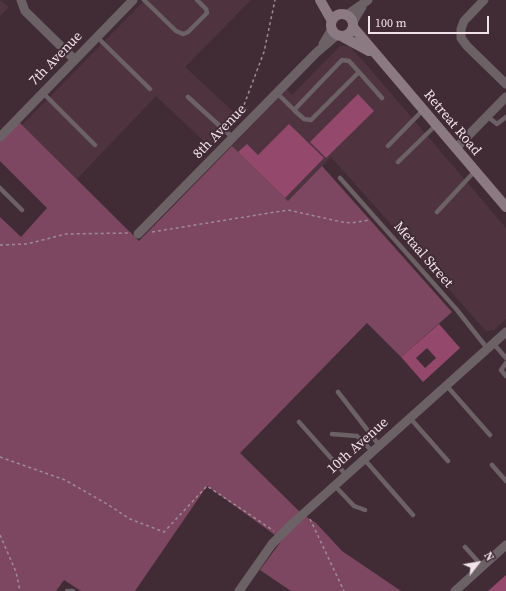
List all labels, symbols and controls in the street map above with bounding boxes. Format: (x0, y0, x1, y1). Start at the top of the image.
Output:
scale bar (370, 8, 491, 34)
text: 100 m (375, 15, 407, 31)
street label: 7th Avenue (26, 28, 86, 90)
street label: Retreat Road (420, 87, 484, 159)
street label: 8th Avenue (190, 101, 250, 163)
street label: Metaal Street (390, 219, 456, 291)
street label: 10th Avenue (324, 414, 392, 478)
north arrow (458, 543, 498, 583)
text: N (480, 549, 497, 564)

